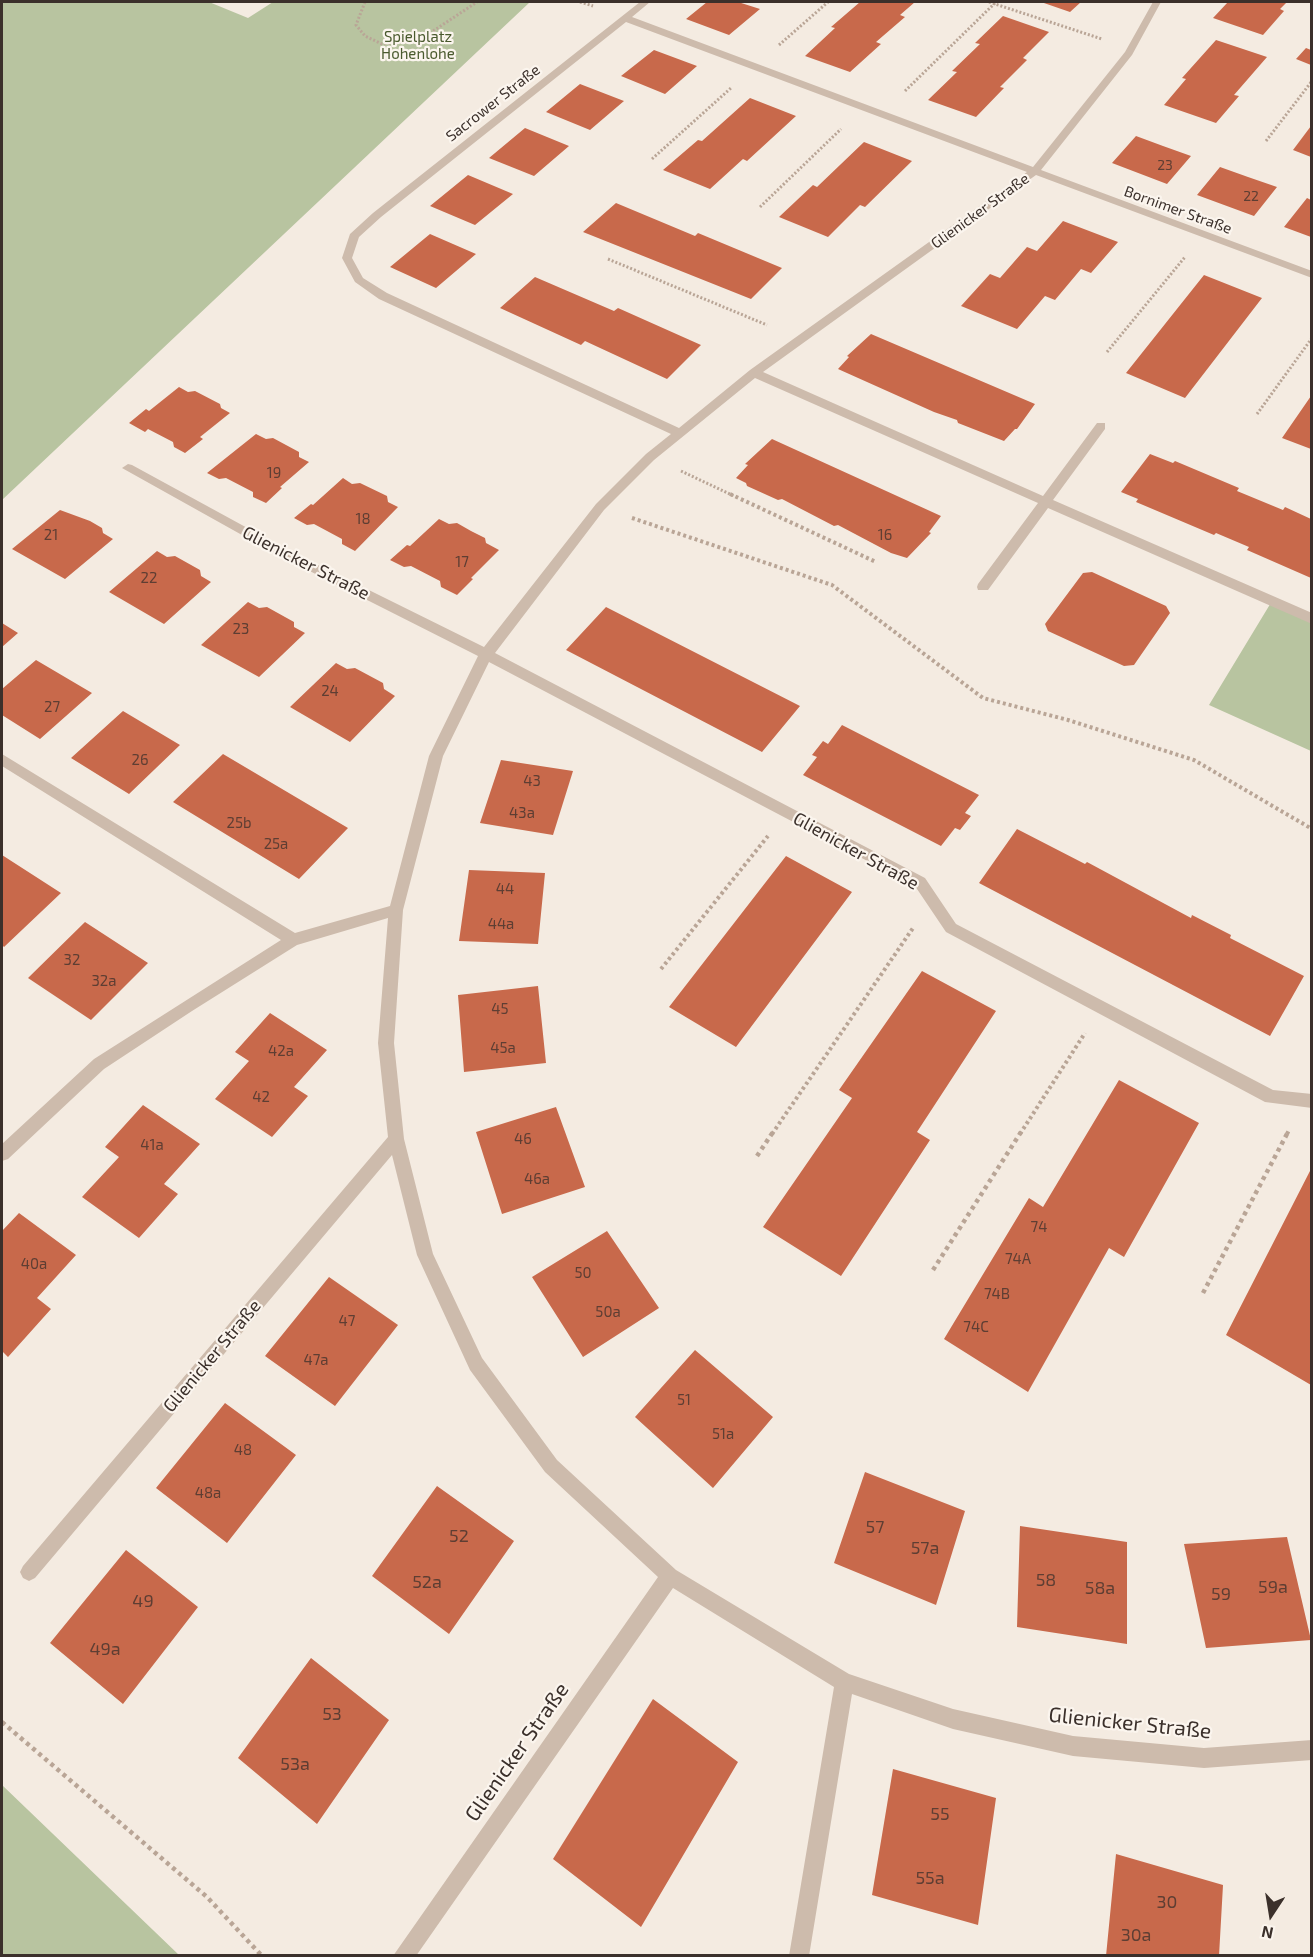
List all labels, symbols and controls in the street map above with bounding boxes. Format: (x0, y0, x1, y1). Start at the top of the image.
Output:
park label: Spielplatz Hohenlohe (381, 28, 455, 63)
street label: Sacrower Straße (442, 61, 544, 145)
house number: 23 (1157, 157, 1173, 173)
street label: Glienicker Straße (927, 169, 1033, 253)
street label: Bornimer Straße (1122, 182, 1234, 238)
house number: 22 (1243, 188, 1259, 204)
house number: 19 (267, 464, 281, 482)
house number: 18 (355, 510, 371, 528)
street label: Glienicker Straße (239, 522, 373, 604)
house number: 21 (44, 526, 58, 544)
house number: 16 (878, 526, 892, 544)
house number: 17 (455, 553, 469, 571)
house number: 22 (141, 569, 157, 587)
house number: 23 (233, 620, 249, 638)
house number: 24 (321, 682, 339, 700)
house number: 27 (44, 698, 60, 716)
house number: 26 (131, 751, 149, 769)
house number: 43 (523, 772, 541, 790)
house number: 43a (509, 804, 535, 822)
street label: Glienicker Straße (790, 808, 922, 894)
house number: 25b (226, 814, 252, 832)
house number: 25a (264, 835, 288, 853)
house number: 44 (496, 880, 514, 898)
house number: 44a (488, 915, 514, 933)
house number: 32 (64, 951, 80, 969)
house number: 32a (91, 972, 117, 990)
house number: 45 (491, 1000, 509, 1018)
house number: 45a (490, 1039, 516, 1057)
house number: 42a (268, 1042, 294, 1060)
house number: 42 (252, 1088, 270, 1106)
house number: 46 (514, 1130, 532, 1148)
house number: 41a (140, 1136, 164, 1154)
house number: 46a (524, 1170, 550, 1188)
house number: 74 (1031, 1218, 1047, 1236)
house number: 74A (1005, 1250, 1031, 1268)
house number: 40a (21, 1255, 47, 1273)
house number: 50 (574, 1264, 592, 1282)
house number: 74B (984, 1285, 1010, 1303)
street label: Glienicker Straße (159, 1295, 265, 1417)
house number: 50a (595, 1303, 621, 1321)
house number: 47 (339, 1312, 355, 1330)
house number: 74C (963, 1318, 989, 1336)
house number: 47a (303, 1351, 329, 1369)
house number: 51 (677, 1391, 691, 1409)
house number: 51a (712, 1425, 734, 1443)
house number: 48 (234, 1441, 252, 1459)
house number: 48a (195, 1484, 221, 1502)
house number: 57 (866, 1516, 884, 1538)
house number: 52 (449, 1525, 469, 1547)
house number: 57a (911, 1537, 939, 1559)
house number: 58 (1036, 1569, 1056, 1591)
house number: 52a (412, 1571, 442, 1593)
house number: 59a (1258, 1576, 1288, 1598)
house number: 58a (1085, 1577, 1115, 1599)
house number: 59 (1211, 1583, 1231, 1605)
house number: 49 (132, 1590, 154, 1612)
house number: 49a (89, 1638, 121, 1660)
street label: Glienicker Straße (460, 1678, 574, 1826)
street label: Glienicker Straße (1047, 1702, 1213, 1744)
house number: 53 (322, 1703, 342, 1725)
house number: 53a (280, 1753, 310, 1775)
house number: 55 (930, 1803, 950, 1825)
house number: 55a (915, 1867, 945, 1889)
north arrow (1241, 1885, 1301, 1945)
house number: 30 (1157, 1891, 1177, 1913)
text: N (1260, 1923, 1275, 1944)
house number: 30a (1121, 1924, 1151, 1946)

